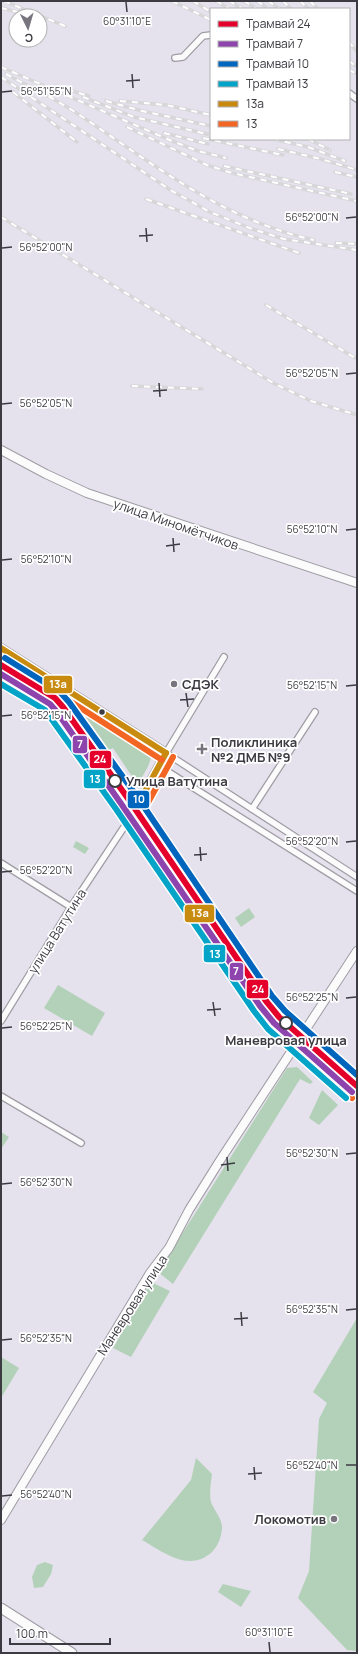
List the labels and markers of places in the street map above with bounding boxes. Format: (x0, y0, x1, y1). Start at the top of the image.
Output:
place label: СДЭК (182, 675, 219, 693)
marker: СДЭК (169, 679, 179, 689)
unlabelled marker (97, 707, 107, 717)
place label: Поликлиника №2 ДМБ №9 (211, 733, 297, 766)
marker: Поликлиника №2 ДМБ №9 (196, 743, 208, 755)
place label: Улица Ватутина (126, 772, 228, 790)
marker: Улица Ватутина (108, 774, 122, 788)
marker: Маневровая улица (279, 1016, 293, 1030)
place label: Маневровая улица (225, 1031, 347, 1049)
place label: Локомотив (254, 1510, 326, 1528)
marker: Локомотив (329, 1514, 339, 1524)

